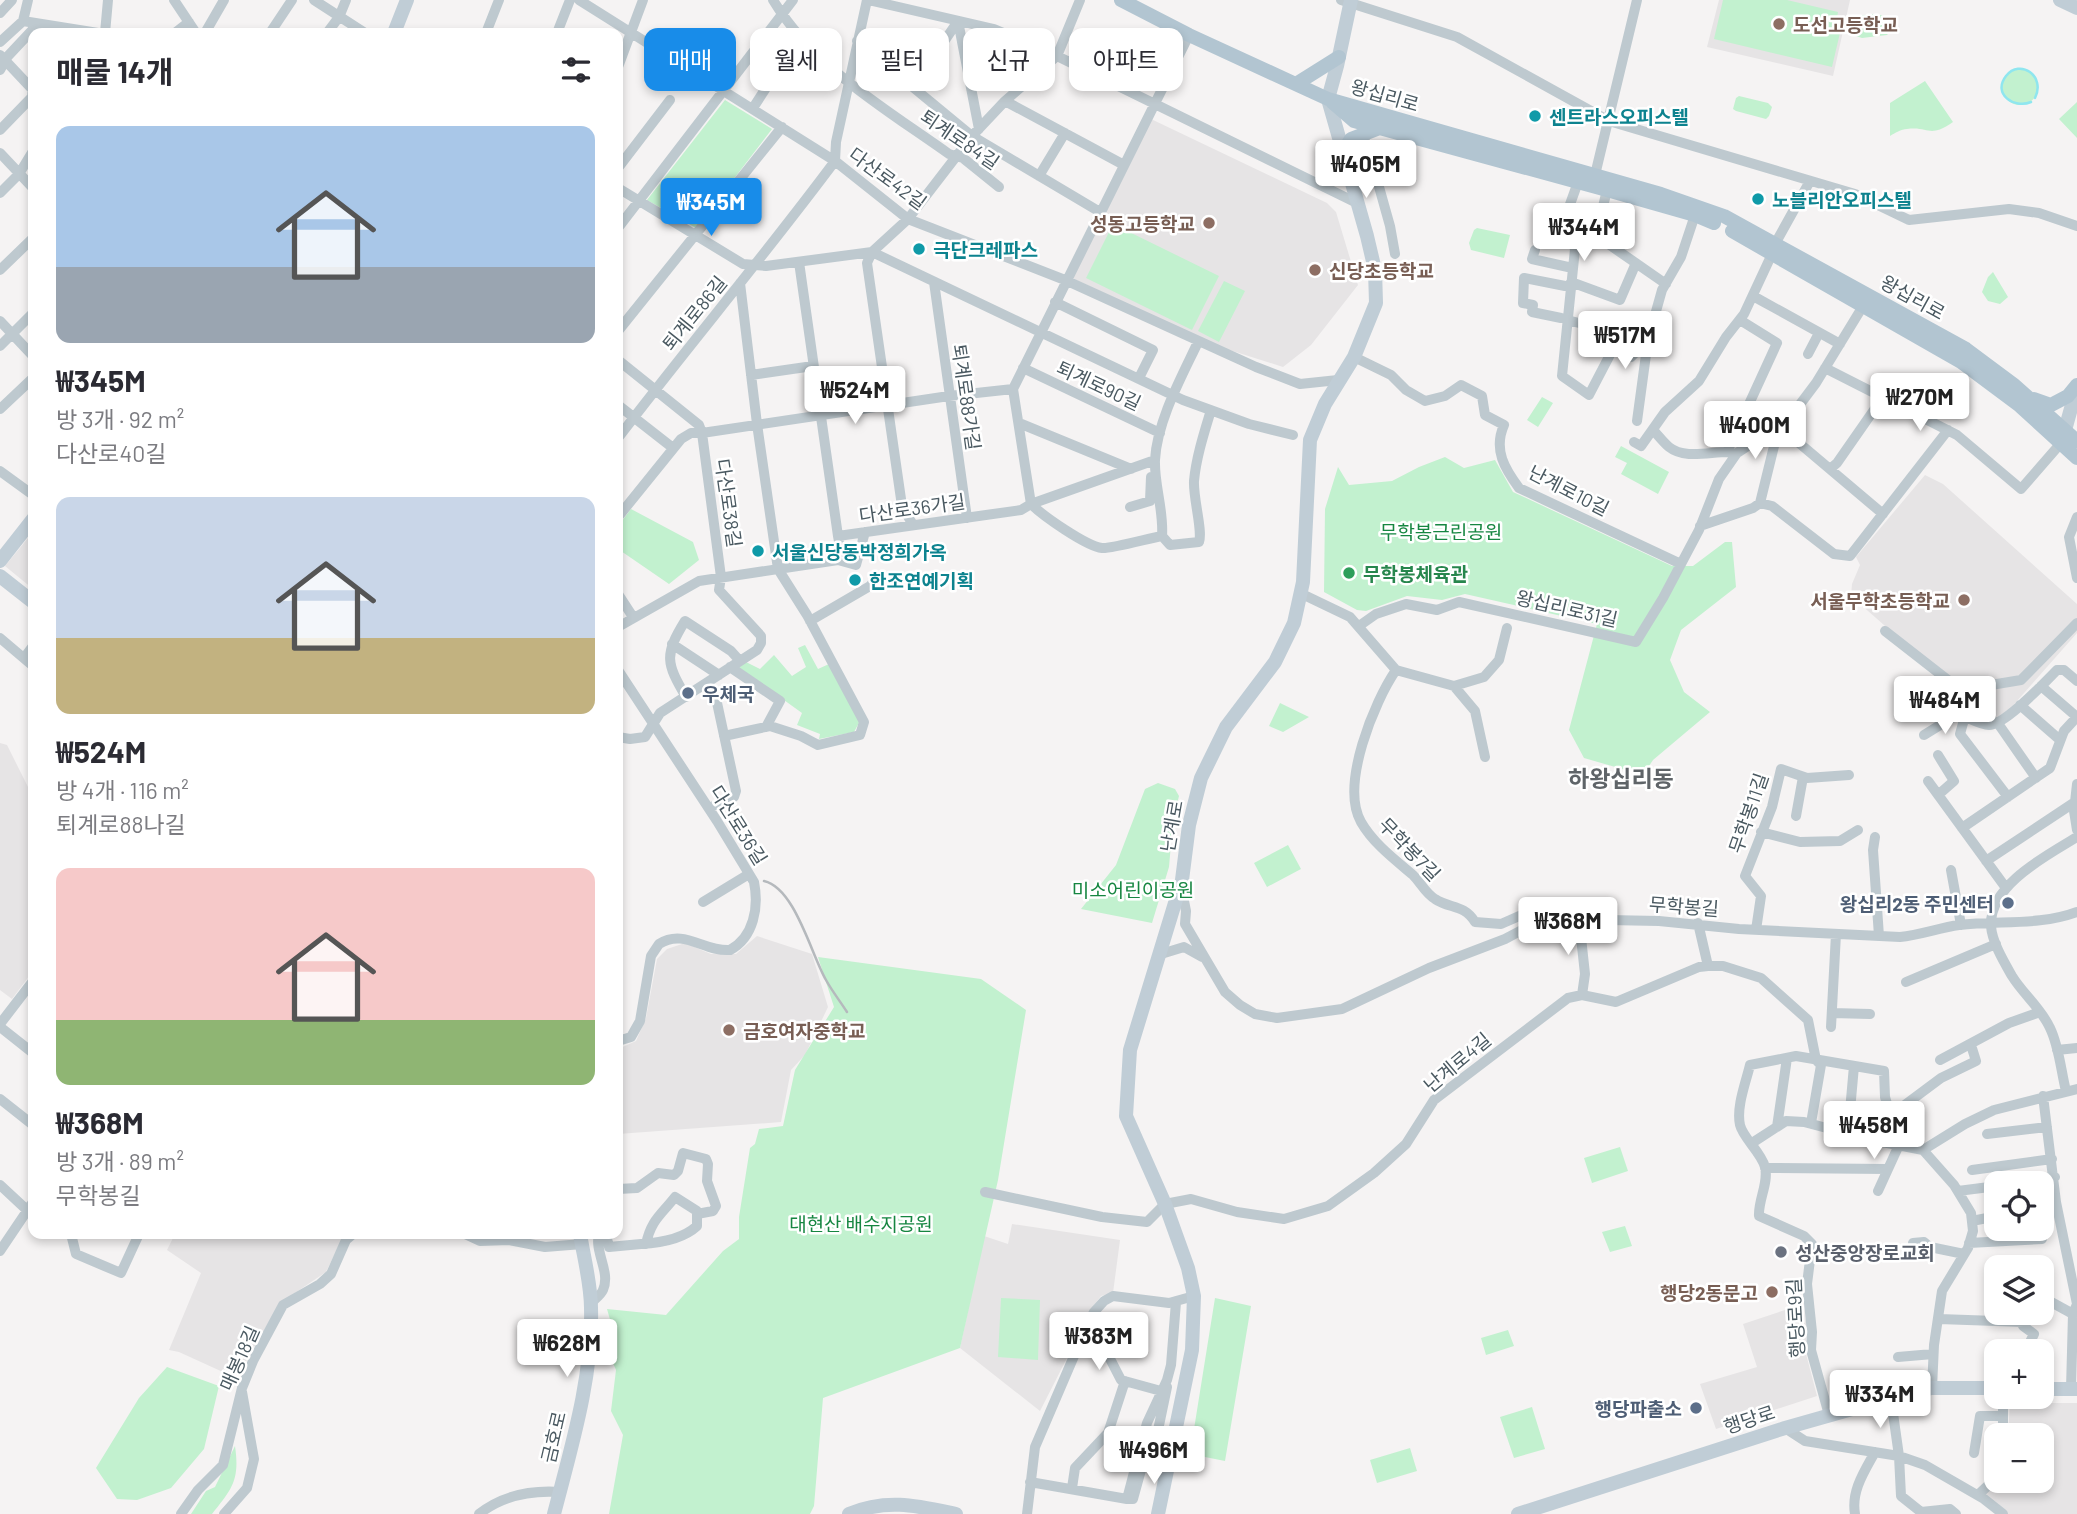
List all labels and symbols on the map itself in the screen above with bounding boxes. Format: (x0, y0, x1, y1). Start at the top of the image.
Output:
place label: 도선고등학교 (1793, 13, 1898, 36)
marker: 도선고등학교 (1771, 16, 1787, 32)
street label: 왕십리로 (1348, 74, 1422, 116)
street label: 퇴계로84길 (916, 104, 1004, 174)
place label: 센트라스오피스텔 (1549, 105, 1689, 128)
marker: 센트라스오피스텔 (1527, 108, 1543, 124)
pin: ₩405M (1317, 140, 1415, 200)
street label: 다산로42길 (845, 142, 931, 214)
pin: ₩345M (662, 178, 760, 238)
place label: 노블리안오피스텔 (1772, 188, 1912, 211)
marker: 노블리안오피스텔 (1750, 191, 1766, 207)
pin: ₩344M (1535, 204, 1633, 263)
place label: 성동고등학교 (1090, 212, 1195, 235)
marker: 성동고등학교 (1201, 215, 1217, 231)
place label: 극단크레파스 (933, 238, 1038, 261)
marker: 극단크레파스 (911, 241, 927, 257)
place label: 신당초등학교 (1329, 259, 1434, 282)
marker: 신당초등학교 (1307, 262, 1323, 278)
street label: 왕십리로 (1877, 270, 1949, 324)
street label: 퇴계로86길 (657, 271, 731, 355)
pin: ₩517M (1576, 312, 1674, 371)
street label: 퇴계로88가길 (948, 342, 986, 452)
street label: 퇴계로90길 (1053, 355, 1145, 415)
pin: ₩524M (806, 366, 904, 426)
pin: ₩270M (1871, 374, 1969, 433)
pin: ₩400M (1706, 402, 1804, 461)
street label: 다산로38길 (711, 457, 747, 549)
street label: 난계로10길 (1525, 460, 1613, 520)
street label: 다산로36가길 (857, 489, 967, 527)
park label: 무학봉근린공원 (1380, 520, 1502, 543)
place label: 서울신당동박정희가옥 (772, 540, 947, 563)
marker: 서울신당동박정희가옥 (750, 543, 766, 559)
place label: 무학봉체육관 (1363, 562, 1468, 585)
marker: 무학봉체육관 (1341, 565, 1357, 581)
place label: 한조연예기획 (869, 569, 974, 592)
marker: 한조연예기획 (847, 572, 863, 588)
street label: 왕십리로31길 (1514, 585, 1620, 631)
place label: 서울무학초등학교 (1810, 589, 1950, 612)
marker: 서울무학초등학교 (1956, 592, 1972, 608)
pin: ₩484M (1896, 676, 1994, 736)
place label: 우체국 (702, 682, 754, 705)
marker: 우체국 (680, 685, 696, 701)
district label: 하왕십리동 (1568, 764, 1674, 792)
street label: 무학봉11길 (1724, 770, 1772, 856)
street label: 다산로36길 (706, 781, 772, 869)
street label: 난계로 (1155, 798, 1187, 854)
street label: 무학봉7길 (1374, 813, 1446, 885)
park label: 미소어린이공원 (1072, 878, 1194, 901)
street label: 무학봉길 (1648, 892, 1720, 920)
place label: 왕십리2동 주민센터 (1840, 892, 1994, 915)
marker: 왕십리2동 주민센터 (2000, 895, 2016, 911)
pin: ₩368M (1519, 898, 1617, 957)
place label: 금호여자중학교 (743, 1019, 865, 1042)
marker: 금호여자중학교 (721, 1022, 737, 1038)
street label: 난계로4길 (1419, 1027, 1495, 1097)
pin: ₩458M (1825, 1102, 1923, 1161)
park label: 대현산 배수지공원 (789, 1212, 933, 1235)
place label: 성산중앙장로교회 (1795, 1241, 1935, 1264)
marker: 성산중앙장로교회 (1773, 1244, 1789, 1260)
street label: 행당로9길 (1781, 1278, 1809, 1358)
place label: 행당2동문고 (1660, 1281, 1758, 1304)
marker: 행당2동문고 (1764, 1284, 1780, 1300)
pin: ₩383M (1050, 1312, 1148, 1372)
pin: ₩628M (518, 1320, 616, 1379)
street label: 매봉18길 (214, 1322, 264, 1394)
pin: ₩334M (1831, 1370, 1929, 1430)
place label: 행당파출소 (1595, 1397, 1682, 1420)
marker: 행당파출소 (1688, 1400, 1704, 1416)
street label: 행당로 (1721, 1400, 1777, 1438)
street label: 금호로 (536, 1409, 570, 1465)
pin: ₩496M (1105, 1426, 1203, 1486)

